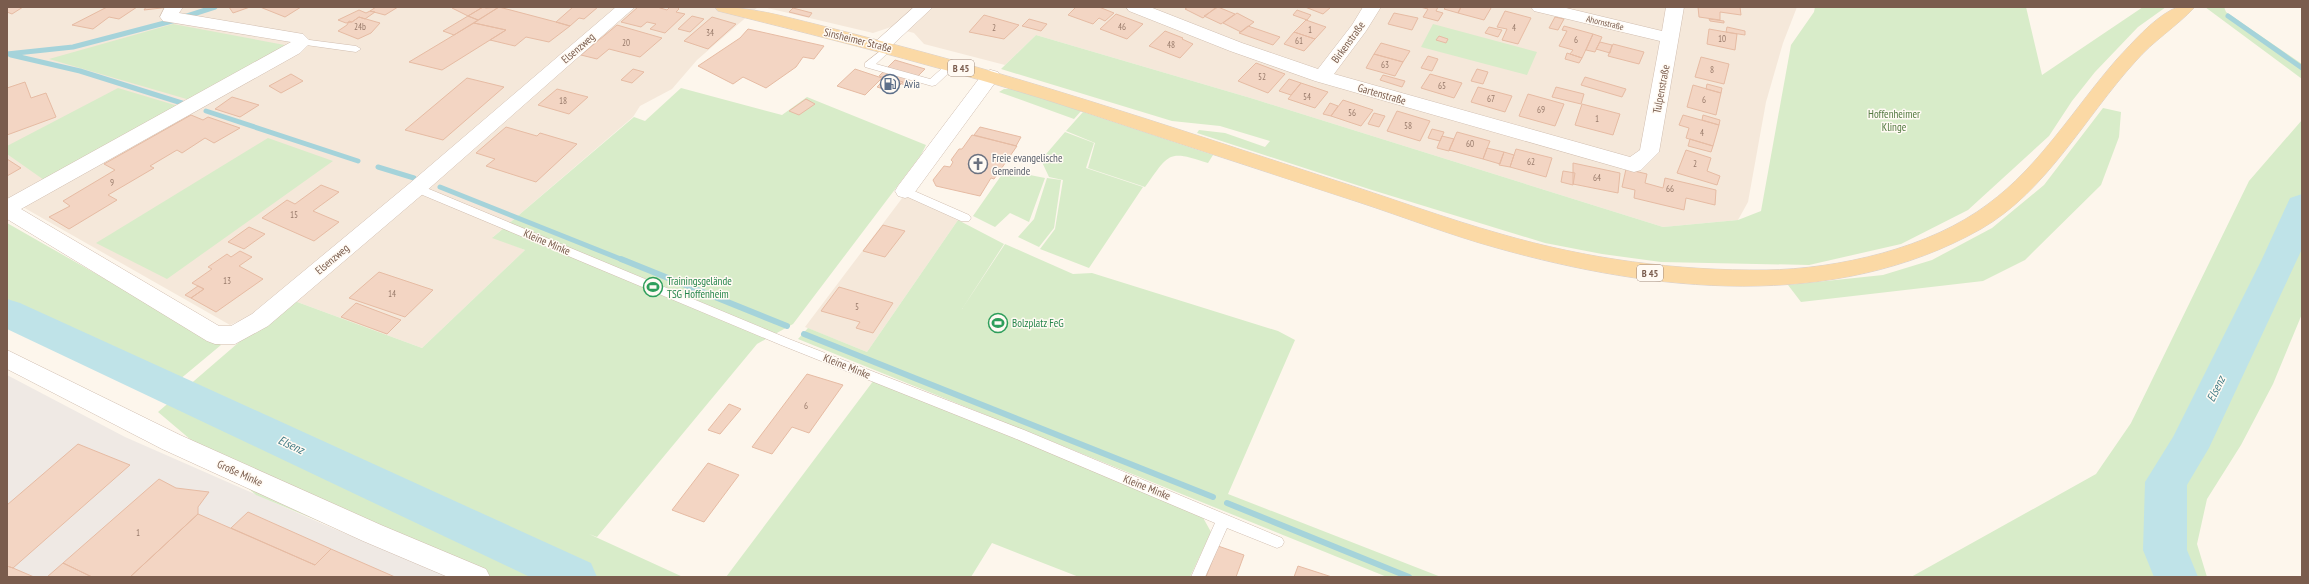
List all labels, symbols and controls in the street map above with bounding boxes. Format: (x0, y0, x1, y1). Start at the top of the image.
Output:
street label: Ahornstraße (1585, 13, 1625, 32)
street label: Birkenstraße (1328, 18, 1368, 66)
house number: 24b (354, 21, 366, 32)
house number: 46 (1118, 21, 1126, 32)
house number: 2 (992, 22, 996, 33)
house number: 4 (1512, 22, 1516, 33)
house number: 1 (1308, 24, 1312, 35)
street label: Sinsheimer Straße (823, 25, 894, 55)
house number: 34 (706, 27, 714, 38)
street label: Elsenzweg (558, 29, 598, 66)
house number: 10 (1718, 33, 1726, 44)
house number: 6 (1574, 34, 1578, 45)
house number: 61 (1295, 35, 1303, 46)
house number: 20 (622, 37, 630, 48)
house number: 48 (1167, 39, 1175, 50)
house number: 63 (1381, 59, 1389, 70)
road number: B 45 (948, 60, 974, 76)
street label: Tulpenstraße (1649, 63, 1673, 115)
house number: 8 (1710, 64, 1714, 75)
house number: 52 (1258, 71, 1266, 82)
fuel station icon: Avia (879, 73, 901, 95)
place label: Avia (904, 77, 920, 91)
street label: Gartenstraße (1356, 80, 1408, 108)
house number: 65 (1438, 80, 1446, 91)
house number: 54 (1303, 91, 1311, 102)
house number: 67 (1487, 93, 1495, 104)
house number: 6 (1702, 94, 1706, 105)
house number: 18 (559, 95, 567, 106)
house number: 69 (1537, 104, 1545, 115)
house number: 56 (1348, 107, 1356, 118)
park label: Hoffenheimer Klinge (1868, 107, 1920, 134)
house number: 1 (1595, 113, 1599, 124)
house number: 58 (1404, 120, 1412, 131)
house number: 4 (1700, 127, 1704, 138)
house number: 60 (1466, 138, 1474, 149)
place label: Freie evangelische Gemeinde (992, 151, 1063, 178)
church icon: Freie evangelische Gemeinde (967, 153, 989, 175)
house number: 62 (1527, 156, 1535, 167)
house number: 2 (1693, 158, 1697, 169)
house number: 64 (1593, 172, 1601, 183)
house number: 9 (110, 177, 114, 188)
house number: 66 (1666, 183, 1674, 194)
house number: 15 (290, 209, 298, 220)
street label: Kleine Minke (521, 226, 573, 258)
street label: Elsenzweg (312, 241, 352, 277)
road number: B 45 (1637, 265, 1663, 281)
place label: Trainingsgelände TSG Hoffenheim (667, 274, 732, 301)
house number: 13 (223, 275, 231, 286)
sports icon: Trainingsgelände TSG Hoffenheim (642, 276, 664, 298)
house number: 14 (388, 288, 396, 299)
house number: 5 (855, 301, 859, 312)
sports icon: Bolzplatz FeG (987, 312, 1009, 334)
place label: Bolzplatz FeG (1012, 316, 1064, 330)
street label: Kleine Minke (821, 350, 873, 382)
water label: Elsenz (2203, 372, 2229, 404)
house number: 6 (804, 400, 808, 411)
water label: Elsenz (276, 432, 308, 458)
street label: Große Minke (215, 457, 265, 489)
street label: Kleine Minke (1121, 471, 1173, 503)
house number: 1 (136, 527, 140, 538)

